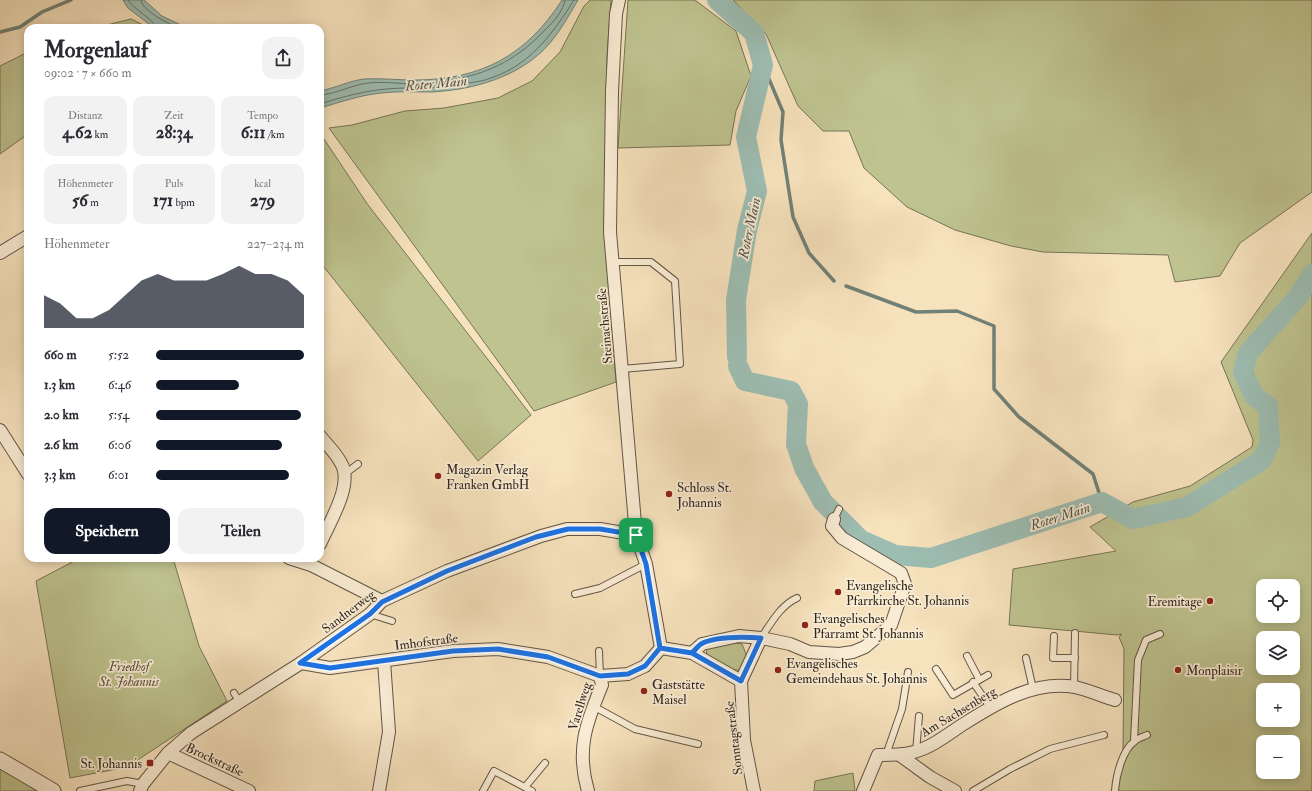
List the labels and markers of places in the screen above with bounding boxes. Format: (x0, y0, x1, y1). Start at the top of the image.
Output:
place label: Magazin Verlag Franken GmbH (446, 462, 530, 493)
marker: Magazin Verlag Franken GmbH (433, 471, 443, 481)
place label: Schloss St. Johannis (676, 480, 731, 511)
marker: Schloss St. Johannis (664, 489, 674, 499)
pin (619, 518, 653, 552)
place label: Evangelische Pfarrkirche St. Johannis (846, 578, 969, 609)
marker: Evangelische Pfarrkirche St. Johannis (833, 587, 843, 597)
place label: Eremitage (1148, 594, 1203, 610)
marker: Eremitage (1205, 596, 1215, 606)
place label: Evangelisches Pfarramt St. Johannis (813, 611, 924, 642)
marker: Evangelisches Pfarramt St. Johannis (800, 620, 810, 630)
place label: Evangelisches Gemeindehaus St. Johannis (786, 656, 928, 687)
place label: Monplaisir (1186, 663, 1243, 680)
marker: Evangelisches Gemeindehaus St. Johannis (773, 665, 783, 675)
marker: Monplaisir (1173, 665, 1183, 675)
place label: Gaststätte Maisel (652, 677, 705, 708)
marker: Gaststätte Maisel (639, 686, 649, 696)
place label: St. Johannis (81, 756, 143, 772)
marker: St. Johannis (145, 758, 155, 768)

